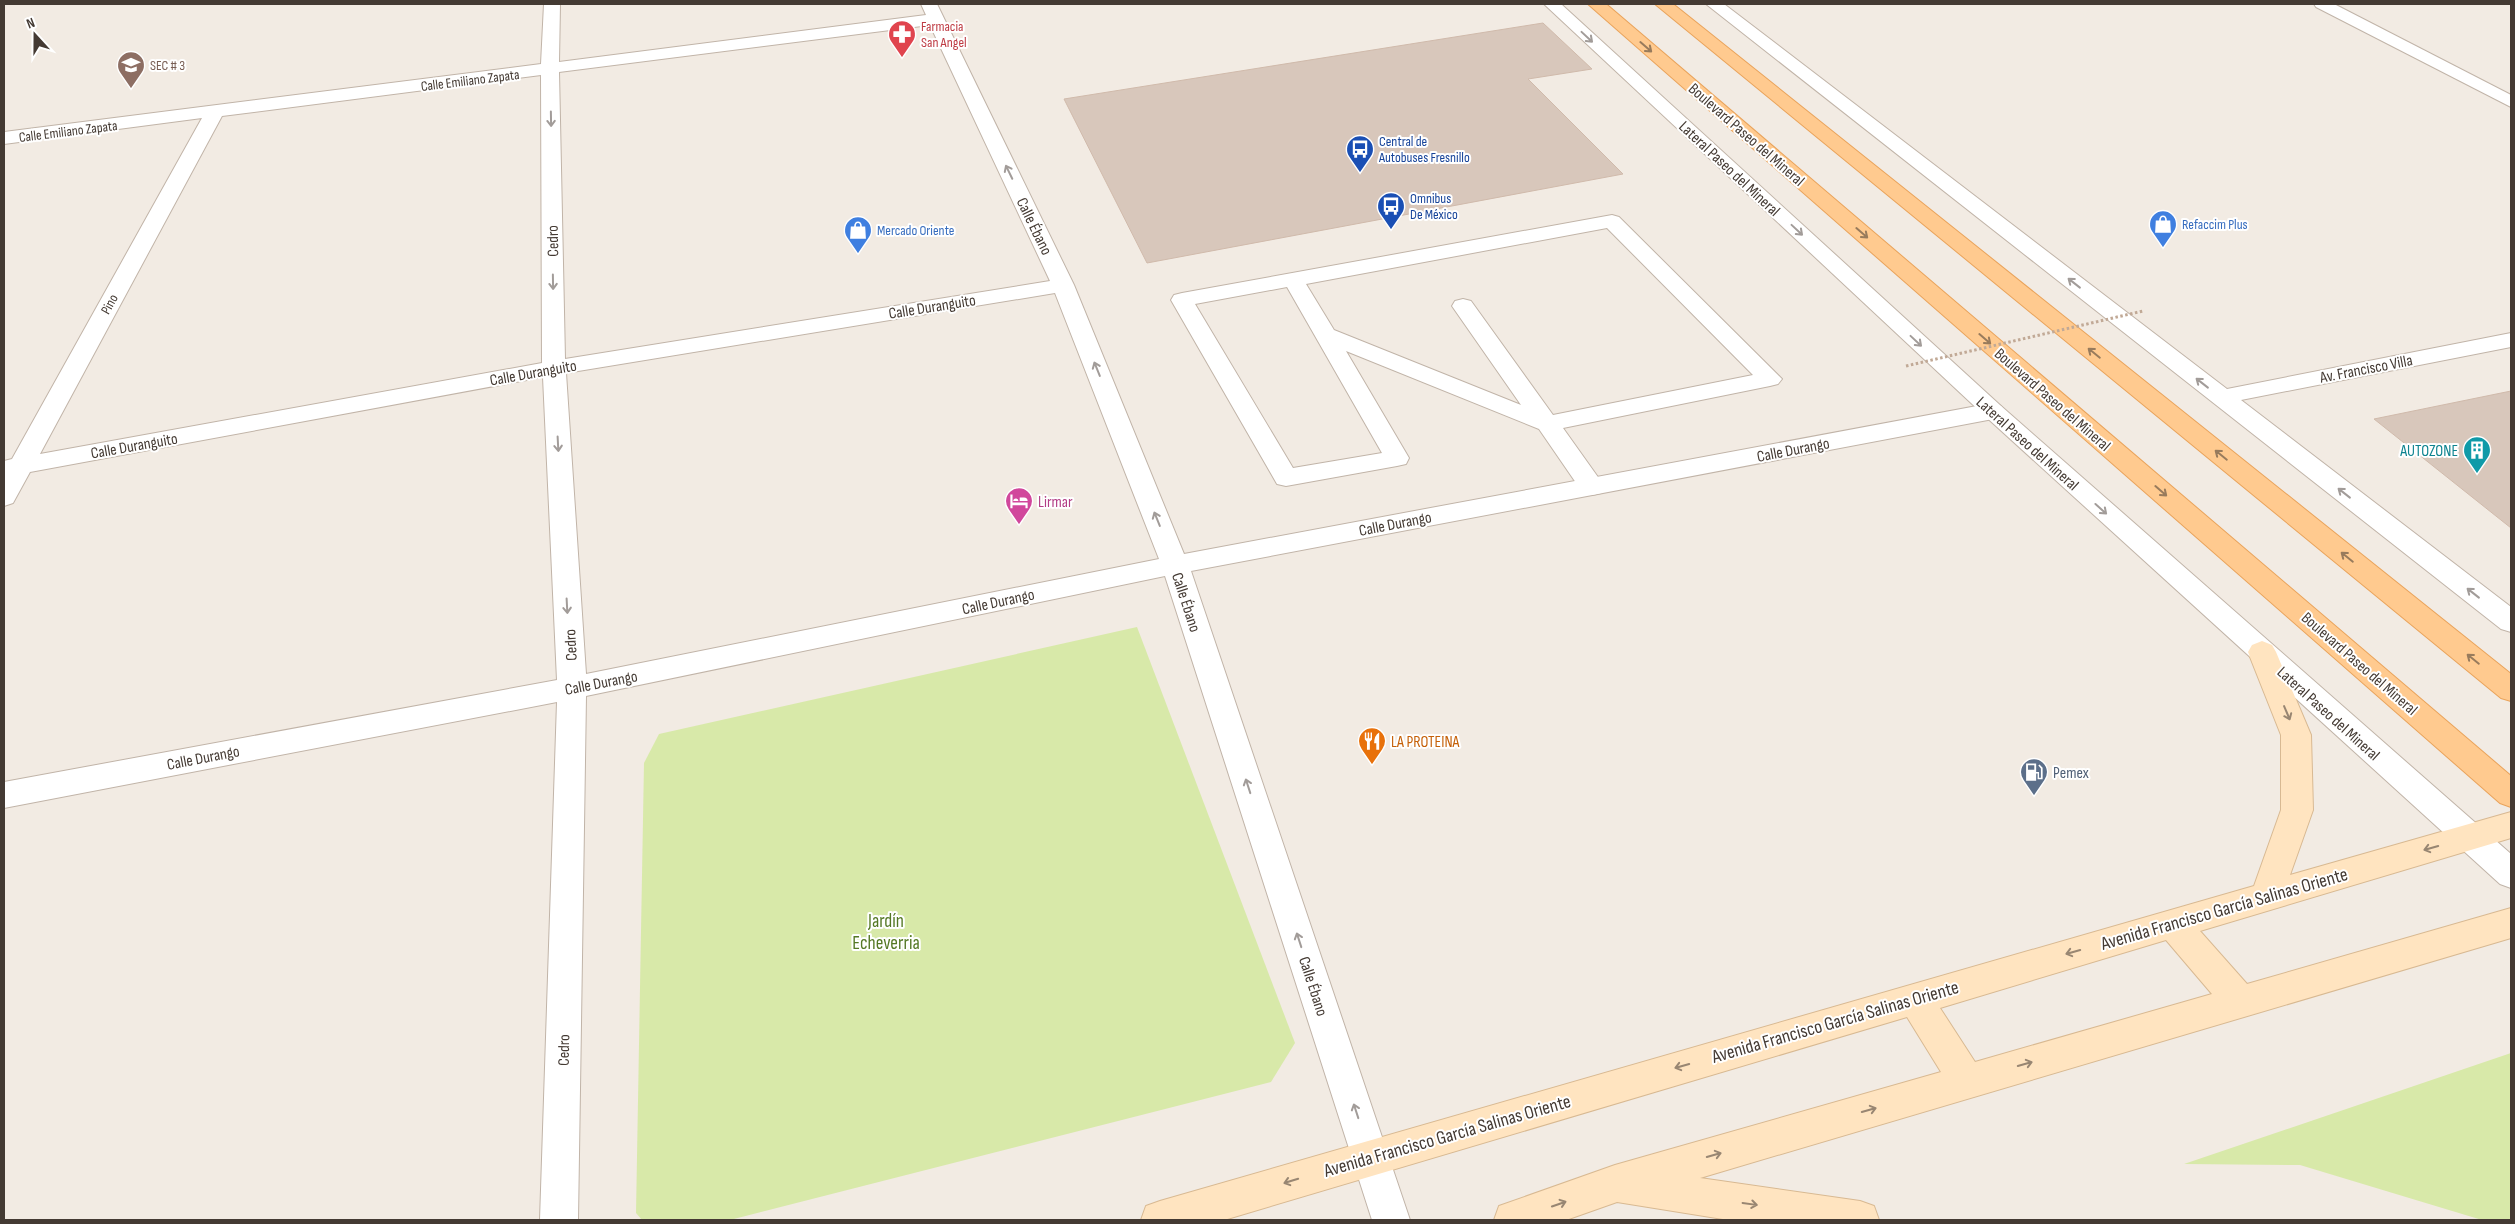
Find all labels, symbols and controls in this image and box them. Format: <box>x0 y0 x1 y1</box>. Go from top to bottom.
north arrow <box>10 10 60 60</box>
text: N <box>24 14 37 33</box>
place label: Farmacia San Angel <box>921 18 967 51</box>
pharmacy icon: Farmacia San Angel <box>887 19 917 58</box>
one-way arrow <box>1581 31 1594 43</box>
one-way arrow <box>1639 41 1652 53</box>
school or university icon: SEC # 3 <box>116 50 146 89</box>
place label: SEC # 3 <box>150 57 185 74</box>
street label: Calle Emiliano Zapata <box>420 66 520 95</box>
street label: Boulevard Paseo del Mineral <box>1684 80 1808 191</box>
one-way arrow <box>546 110 556 127</box>
street label: Calle Emiliano Zapata <box>18 117 118 146</box>
street label: Lateral Paseo del Mineral <box>1675 117 1783 221</box>
place label: Central de Autobuses Fresnillo <box>1378 133 1470 166</box>
bus stop icon: Central de Autobuses Fresnillo <box>1345 134 1375 173</box>
one-way arrow <box>1004 165 1013 180</box>
place label: Omnibus De México <box>1410 190 1458 223</box>
bus stop icon: Omnibus De México <box>1376 191 1406 230</box>
street label: Calle Ébano <box>1012 195 1056 258</box>
shop icon: Refaccim Plus <box>2148 209 2178 248</box>
shop icon: Mercado Oriente <box>843 215 873 254</box>
place label: Refaccim Plus <box>2182 216 2248 233</box>
place label: Mercado Oriente <box>877 222 954 239</box>
one-way arrow <box>1790 224 1803 236</box>
street label: Cedro <box>544 225 563 257</box>
one-way arrow <box>1855 227 1868 239</box>
one-way arrow <box>548 273 558 289</box>
one-way arrow <box>2067 278 2080 289</box>
street label: Pino <box>97 291 122 317</box>
street label: Calle Duranguito <box>887 291 977 324</box>
one-way arrow <box>1978 334 1991 345</box>
one-way arrow <box>1910 335 1923 346</box>
street label: Boulevard Paseo del Mineral <box>1990 345 2114 456</box>
one-way arrow <box>2088 347 2101 358</box>
street label: Av. Francisco Villa <box>2317 351 2414 388</box>
street label: Calle Duranguito <box>488 356 578 390</box>
one-way arrow <box>1091 361 1100 376</box>
one-way arrow <box>2195 378 2209 388</box>
street label: Lateral Paseo del Mineral <box>1972 393 2082 495</box>
street label: Calle Duranguito <box>89 429 179 463</box>
street label: Calle Durango <box>1755 434 1831 467</box>
building icon: AUTOZONE <box>2462 435 2492 474</box>
one-way arrow <box>554 436 563 452</box>
place label: AUTOZONE <box>2399 442 2458 461</box>
one-way arrow <box>2215 449 2228 460</box>
one-way arrow <box>2154 485 2167 497</box>
hotel icon: Lirmar <box>1004 486 1034 525</box>
one-way arrow <box>2337 488 2351 498</box>
place label: Lirmar <box>1038 493 1073 512</box>
one-way arrow <box>2095 503 2108 514</box>
street label: Calle Durango <box>1357 508 1433 541</box>
one-way arrow <box>1152 512 1161 528</box>
one-way arrow <box>2341 552 2354 563</box>
street label: Calle Ébano <box>1167 570 1204 635</box>
street label: Calle Durango <box>960 586 1036 619</box>
one-way arrow <box>2467 587 2480 598</box>
one-way arrow <box>563 598 572 614</box>
street label: Boulevard Paseo del Mineral <box>2297 609 2421 720</box>
street label: Cedro <box>561 629 582 661</box>
one-way arrow <box>2467 654 2480 665</box>
street label: Lateral Paseo del Mineral <box>2273 663 2383 765</box>
street label: Calle Durango <box>563 667 639 700</box>
one-way arrow <box>2283 705 2293 720</box>
restaurant icon: LA PROTEINA <box>1357 726 1387 765</box>
place label: LA PROTEINA <box>1391 733 1460 752</box>
street label: Calle Durango <box>165 742 241 775</box>
fuel station icon: Pemex <box>2019 757 2049 796</box>
place label: Pemex <box>2053 764 2089 783</box>
one-way arrow <box>1243 779 1252 794</box>
one-way arrow <box>2423 844 2439 853</box>
street label: Avenida Francisco García Salinas Oriente <box>2097 863 2351 956</box>
park label: Jardín Echeverria <box>852 910 920 955</box>
one-way arrow <box>1294 933 1303 949</box>
one-way arrow <box>2065 947 2081 957</box>
street label: Calle Ébano <box>1294 954 1331 1019</box>
street label: Avenida Francisco García Salinas Oriente <box>1708 976 1962 1069</box>
street label: Cedro <box>555 1034 574 1066</box>
one-way arrow <box>2017 1059 2033 1069</box>
one-way arrow <box>1674 1062 1690 1072</box>
street label: Avenida Francisco García Salinas Oriente <box>1320 1090 1574 1183</box>
one-way arrow <box>1350 1104 1360 1120</box>
one-way arrow <box>1861 1104 1877 1114</box>
one-way arrow <box>1705 1150 1721 1160</box>
one-way arrow <box>1283 1177 1299 1187</box>
one-way arrow <box>1550 1199 1566 1208</box>
one-way arrow <box>1741 1199 1757 1209</box>

